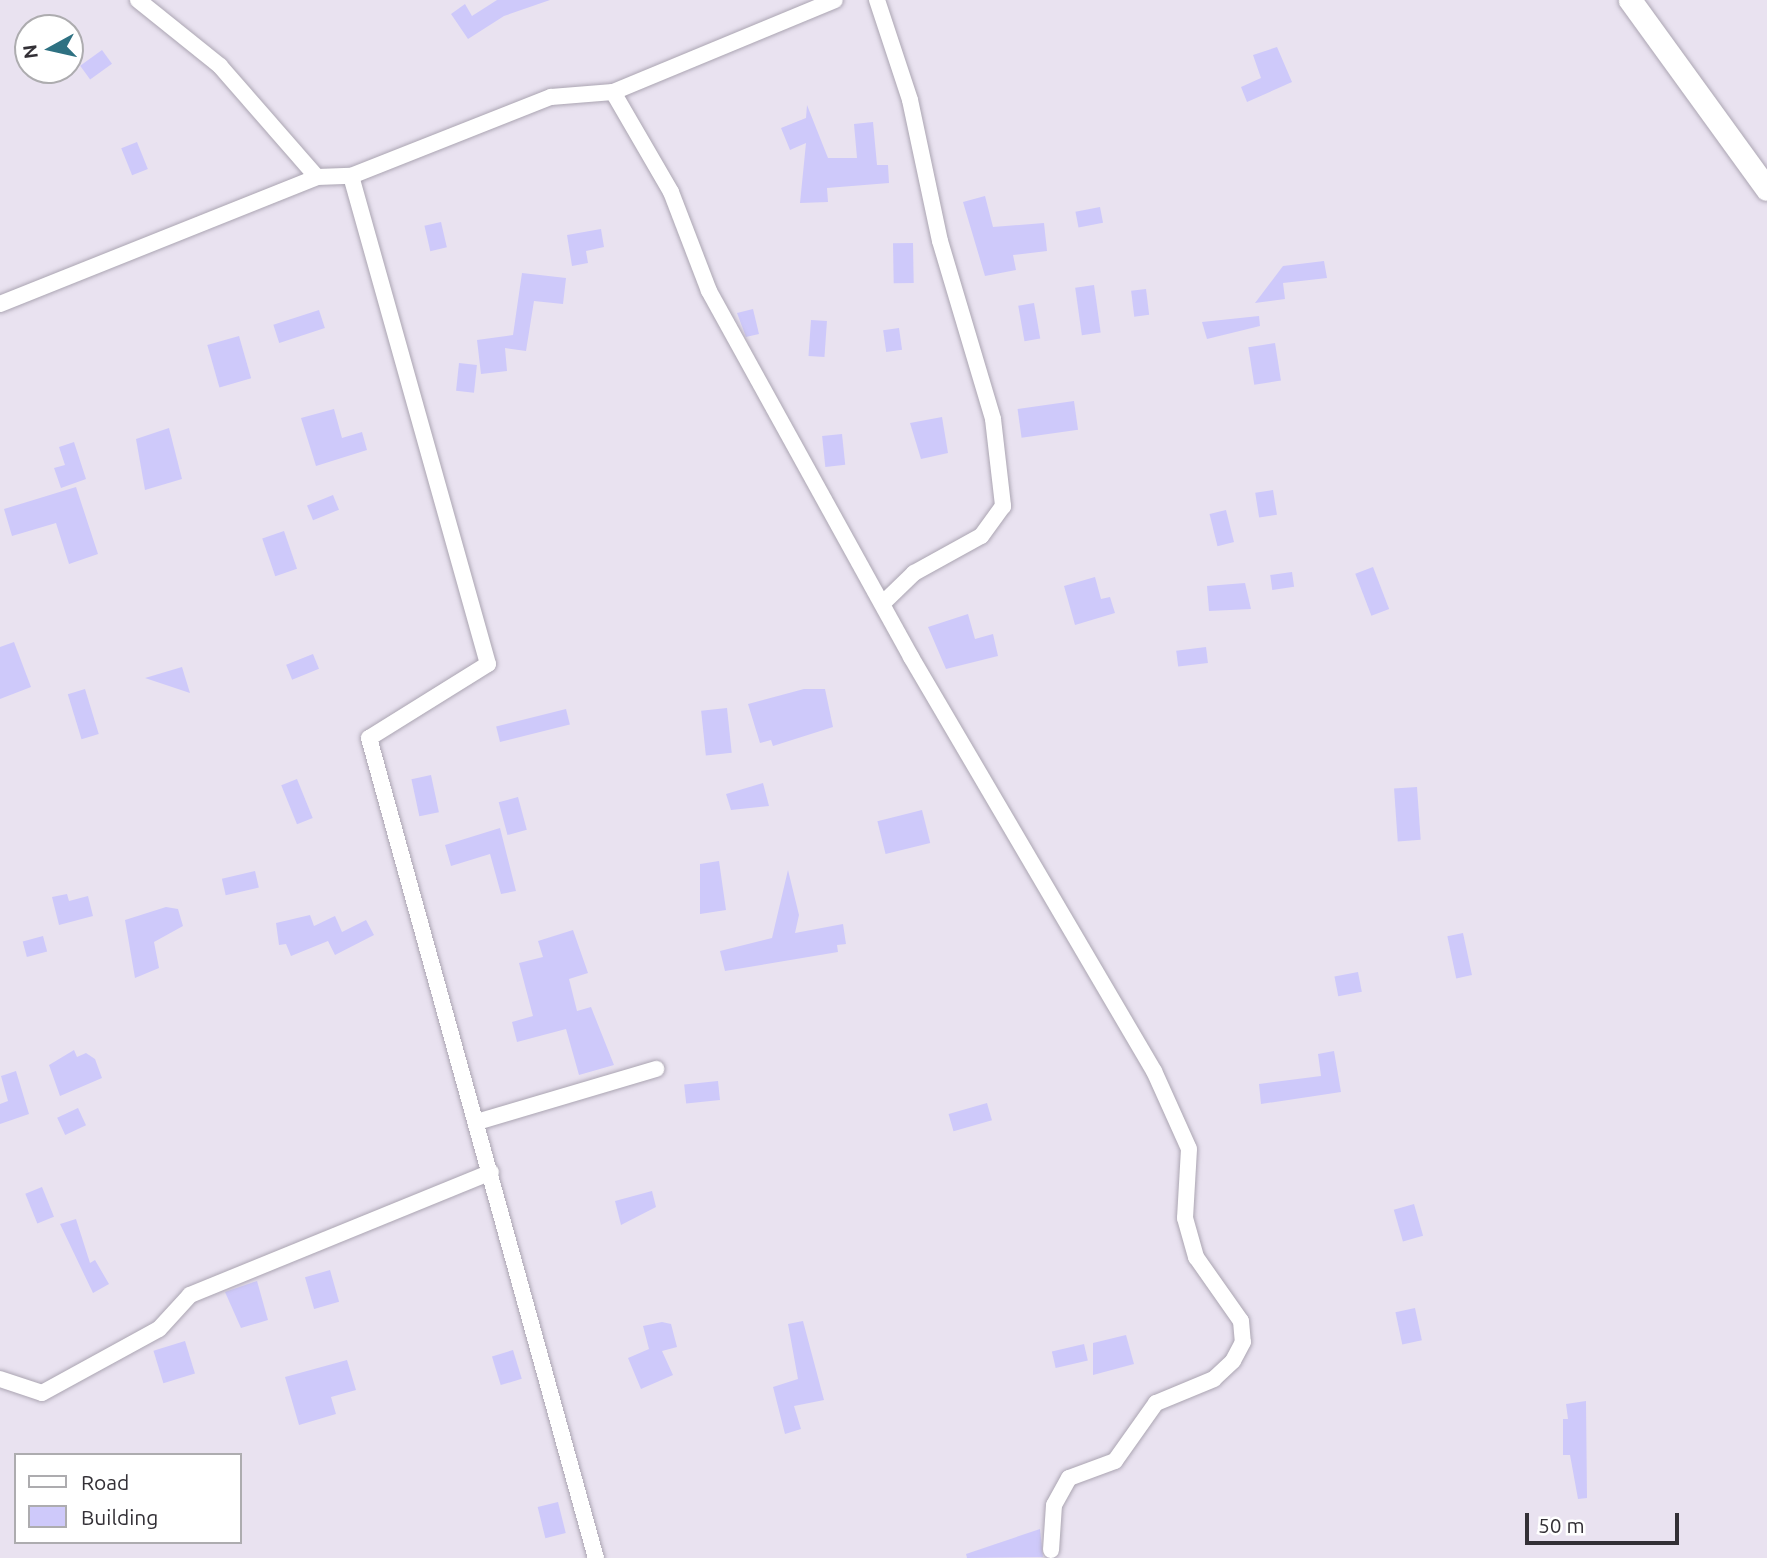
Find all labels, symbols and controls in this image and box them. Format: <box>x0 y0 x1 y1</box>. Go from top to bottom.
north arrow <box>14 14 84 84</box>
text: N <box>18 43 42 60</box>
legend <box>14 1453 242 1544</box>
text: Road <box>81 1470 129 1494</box>
scale bar <box>1529 1498 1683 1542</box>
text: Building <box>81 1505 158 1529</box>
text: 50 m <box>1538 1513 1585 1537</box>

